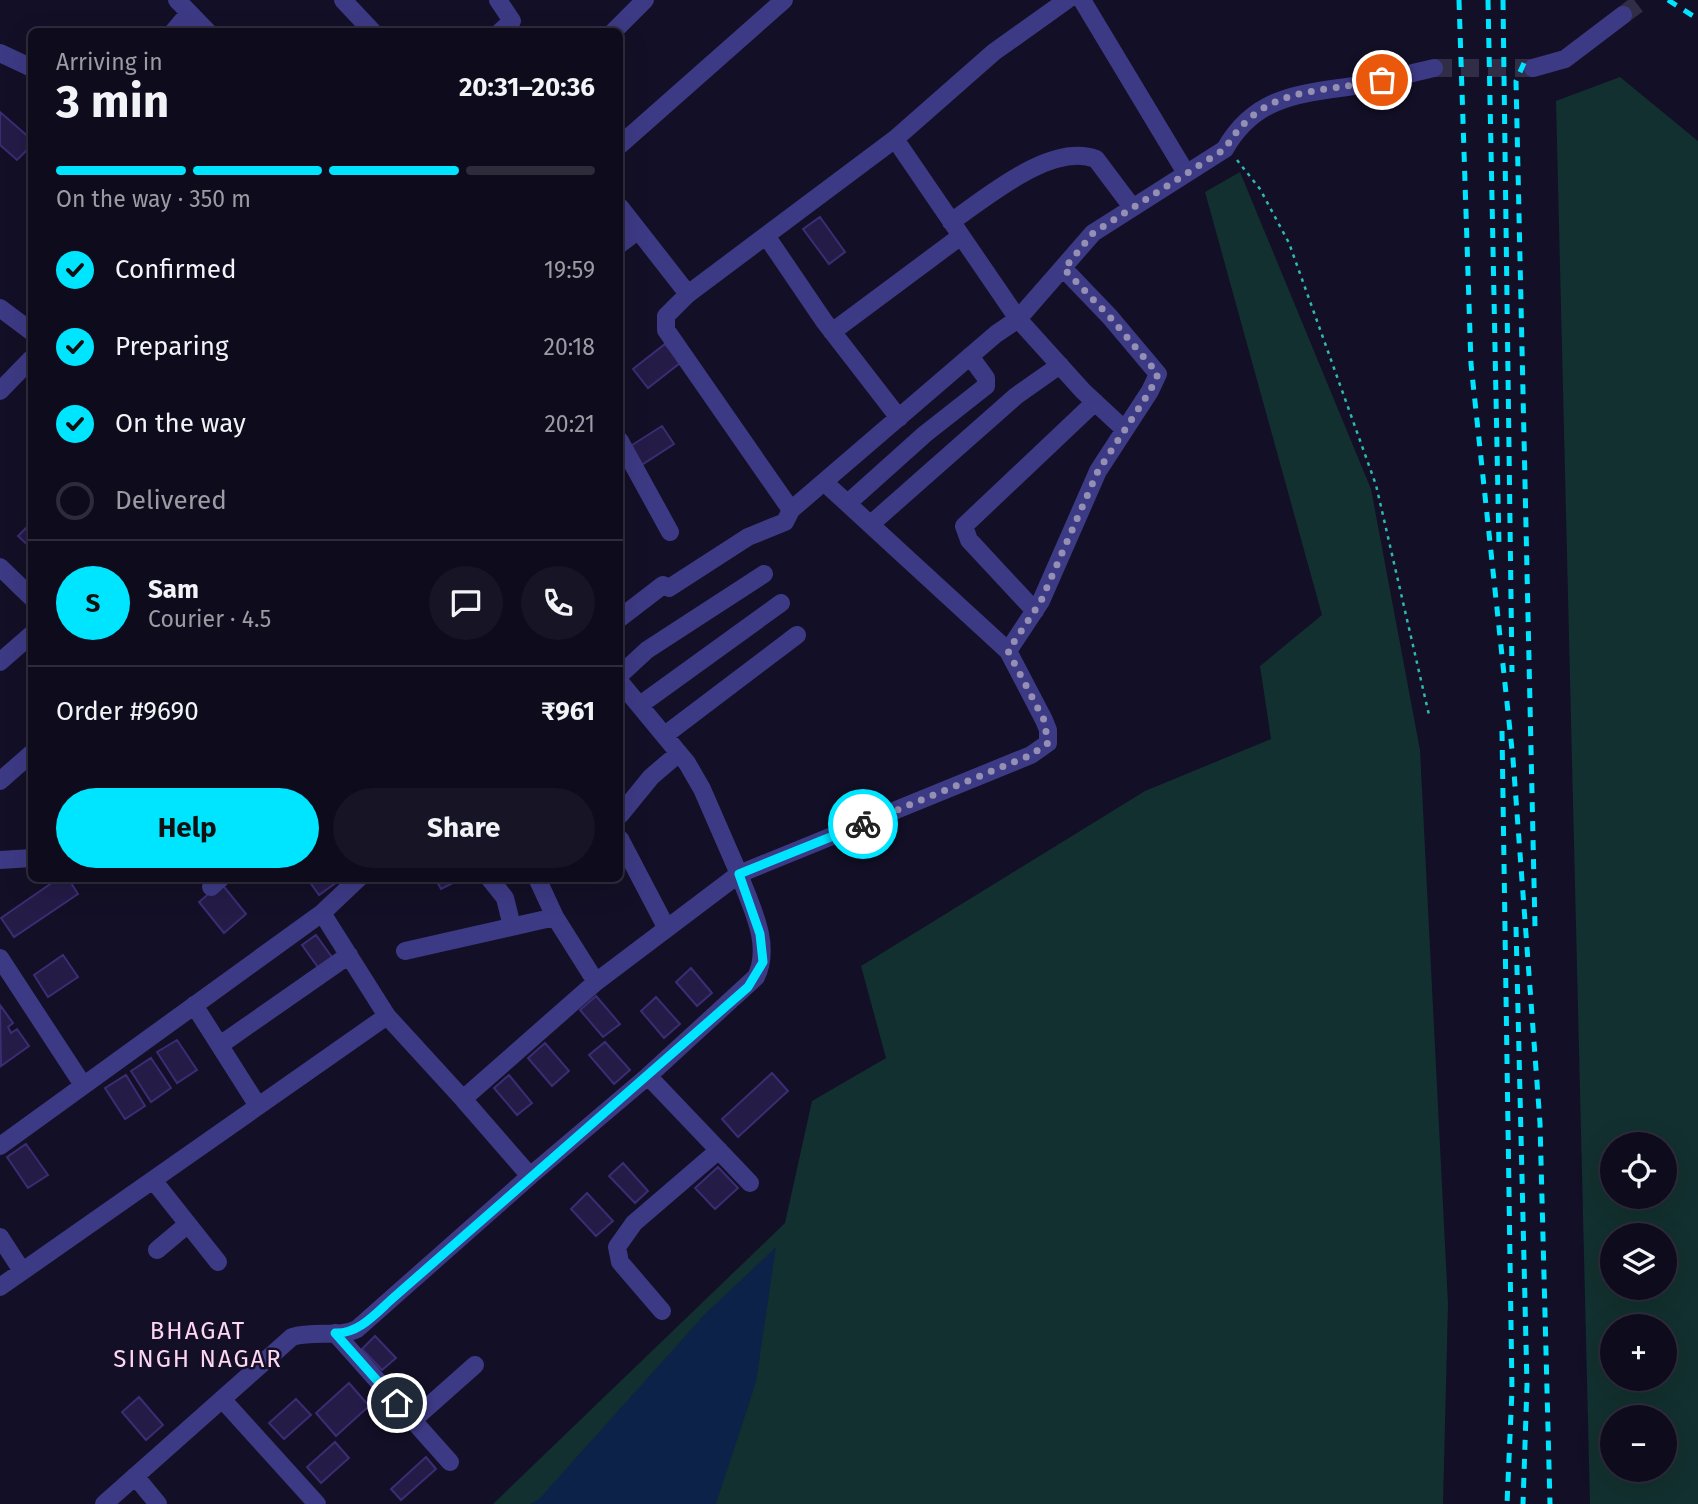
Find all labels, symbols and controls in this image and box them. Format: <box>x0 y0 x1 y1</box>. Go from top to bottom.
text: Arriving in <box>56 48 163 76</box>
pin <box>1352 50 1412 110</box>
icon: bag <box>1363 61 1401 99</box>
text: 20:31–20:36 <box>459 72 595 103</box>
text: 3 min <box>56 74 169 129</box>
text: On the way · 350 m <box>56 185 251 213</box>
icon: check <box>56 251 94 289</box>
text: Confirmed <box>115 254 236 285</box>
text: 19:59 <box>544 256 595 284</box>
icon: check <box>56 328 94 366</box>
text: Preparing <box>115 331 228 362</box>
text: 20:18 <box>544 333 595 361</box>
icon: check <box>56 405 94 443</box>
text: On the way <box>115 408 246 439</box>
text: 20:21 <box>544 410 595 438</box>
text: Delivered <box>115 485 227 516</box>
button: chat <box>429 566 503 640</box>
button: phone <box>521 566 595 640</box>
text: Sam <box>148 574 199 605</box>
text: S <box>86 588 100 619</box>
text: Courier · 4.5 <box>148 605 271 633</box>
text: Order #9690 <box>56 696 199 727</box>
text: ₹961 <box>541 696 595 727</box>
button: Help <box>56 788 319 868</box>
button: Share <box>333 788 595 868</box>
courier <box>828 789 898 859</box>
icon: bike <box>844 805 882 843</box>
map controls <box>1600 1132 1677 1482</box>
button: locate <box>1600 1132 1677 1209</box>
button: layers <box>1600 1223 1677 1300</box>
button: + <box>1600 1314 1677 1391</box>
district label: BHAGAT SINGH NAGAR <box>113 1317 283 1373</box>
pin <box>367 1373 427 1433</box>
icon: home <box>378 1384 416 1422</box>
button: − <box>1600 1405 1677 1482</box>

